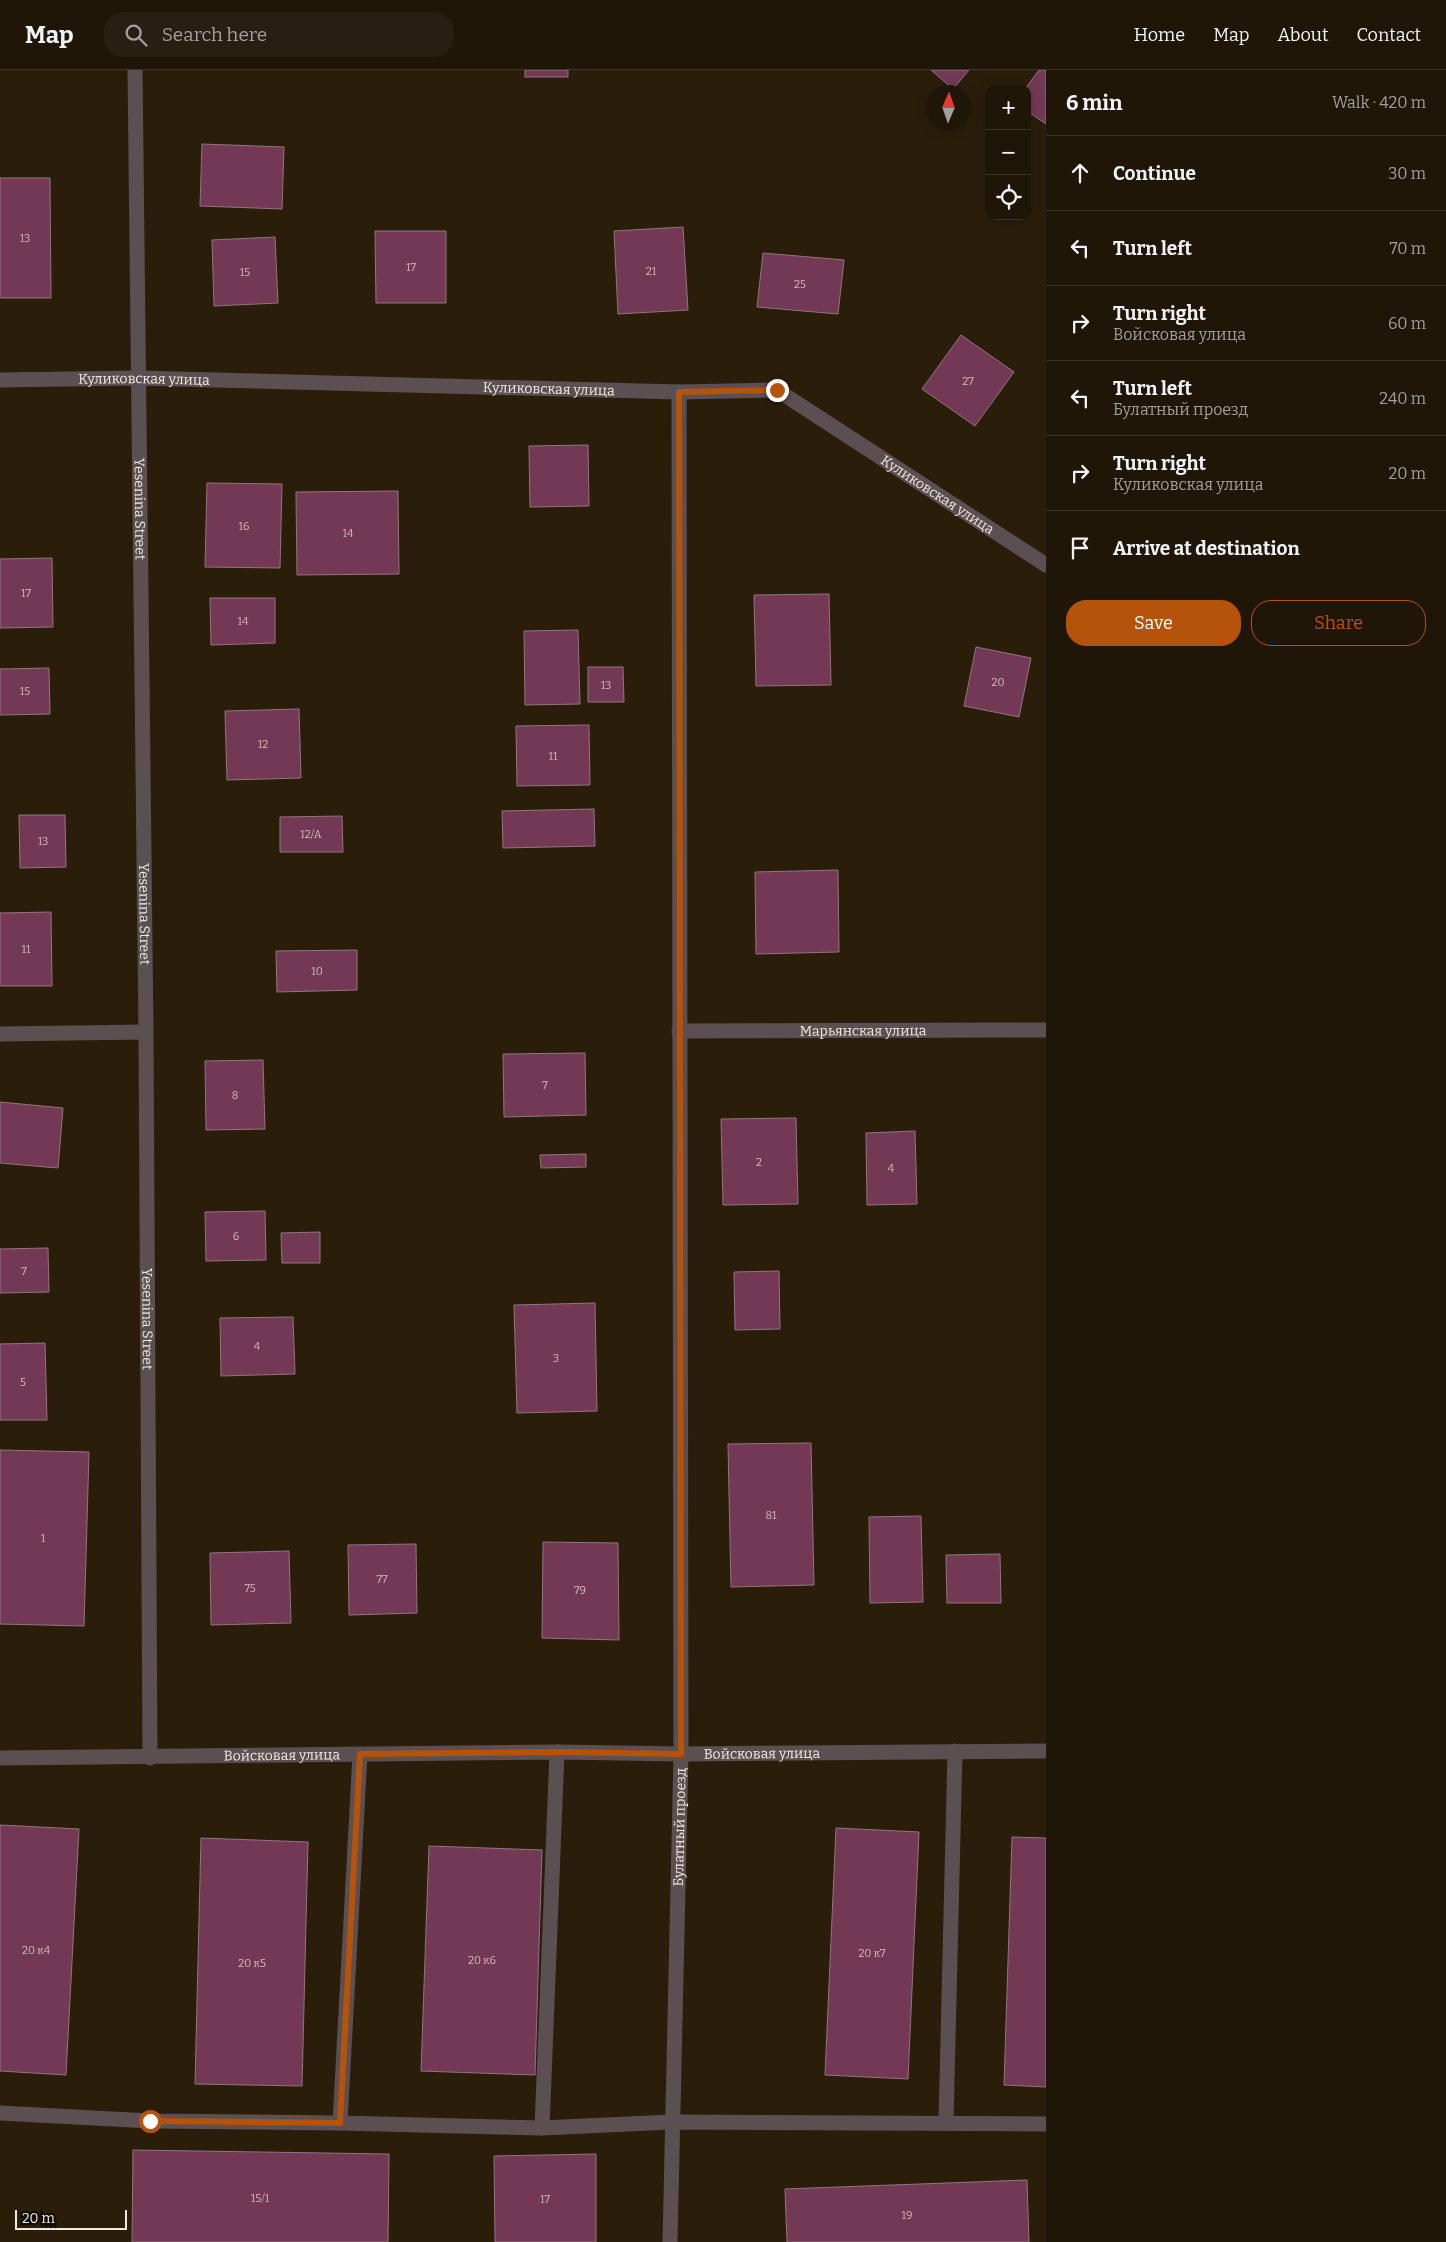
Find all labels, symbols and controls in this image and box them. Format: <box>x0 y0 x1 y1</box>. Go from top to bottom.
search box <box>104 12 454 57</box>
text: Map <box>25 21 74 49</box>
icon: search <box>122 21 150 49</box>
text: Search here <box>162 23 267 46</box>
text: Home <box>1134 24 1185 46</box>
text: Map <box>1213 24 1249 46</box>
text: About <box>1277 24 1328 46</box>
text: Contact <box>1356 24 1421 46</box>
north arrow <box>926 85 971 130</box>
map controls <box>986 85 1031 220</box>
button: + <box>986 85 1031 130</box>
text: 6 min <box>1066 90 1122 116</box>
text: Walk · 420 m <box>1332 93 1426 112</box>
button: − <box>986 130 1031 175</box>
icon: ahead <box>1066 159 1094 187</box>
text: Continue <box>1113 162 1196 185</box>
text: 30 m <box>1388 164 1426 183</box>
button: locate <box>986 175 1031 220</box>
house number: 13 <box>20 232 30 245</box>
icon: left <box>1066 234 1094 262</box>
text: Turn left <box>1113 237 1192 260</box>
text: 70 m <box>1390 239 1426 258</box>
house number: 17 <box>406 261 416 274</box>
house number: 21 <box>646 265 657 278</box>
house number: 15 <box>240 266 250 279</box>
house number: 25 <box>794 278 806 291</box>
text: Turn right <box>1113 302 1206 325</box>
icon: right <box>1066 309 1094 337</box>
text: 60 m <box>1388 314 1426 333</box>
text: Войсковая улица <box>1113 325 1246 344</box>
street label: Куликовская улица <box>78 370 210 389</box>
house number: 27 <box>962 375 974 388</box>
text: Turn left <box>1113 377 1192 400</box>
street label: Куликовская улица <box>483 379 615 399</box>
route end <box>766 379 789 402</box>
icon: left <box>1066 384 1094 412</box>
text: 240 m <box>1379 389 1426 408</box>
text: Булатный проезд <box>1113 400 1248 419</box>
street label: Куликовская улица <box>878 452 998 538</box>
text: Turn right <box>1113 452 1206 475</box>
street label: Yesenina Street <box>130 458 149 560</box>
icon: right <box>1066 459 1094 487</box>
text: 20 m <box>1389 464 1426 483</box>
text: Куликовская улица <box>1113 475 1263 494</box>
house number: 16 <box>239 520 249 533</box>
house number: 14 <box>343 527 354 540</box>
icon: arrive <box>1066 534 1094 562</box>
text: Arrive at destination <box>1113 537 1300 560</box>
house number: 17 <box>21 587 31 600</box>
button: Save <box>1066 600 1241 646</box>
button: Share <box>1251 600 1426 646</box>
house number: 14 <box>238 615 249 628</box>
house number: 20 <box>991 676 1005 689</box>
house number: 13 <box>601 679 611 692</box>
house number: 15 <box>20 685 30 698</box>
house number: 12 <box>258 738 268 751</box>
house number: 11 <box>549 750 558 763</box>
house number: 12/А <box>300 828 322 841</box>
house number: 13 <box>38 835 48 848</box>
street label: Yesenina Street <box>135 863 153 965</box>
house number: 11 <box>22 943 31 956</box>
house number: 10 <box>311 965 323 978</box>
street label: Марьянская улица <box>800 1022 927 1040</box>
house number: 7 <box>542 1079 548 1092</box>
house number: 8 <box>232 1089 238 1102</box>
house number: 2 <box>756 1156 762 1169</box>
house number: 4 <box>888 1162 895 1175</box>
house number: 6 <box>233 1230 239 1243</box>
house number: 7 <box>21 1265 27 1278</box>
street label: Yesenina Street <box>138 1268 156 1370</box>
house number: 4 <box>254 1340 261 1353</box>
house number: 3 <box>553 1352 559 1365</box>
house number: 5 <box>20 1376 26 1389</box>
house number: 81 <box>765 1509 777 1522</box>
house number: 1 <box>41 1532 46 1545</box>
house number: 77 <box>376 1573 388 1586</box>
house number: 75 <box>244 1582 256 1595</box>
house number: 79 <box>574 1584 586 1597</box>
street label: Войсковая улица <box>704 1745 821 1763</box>
street label: Войсковая улица <box>224 1746 341 1765</box>
street label: Булатный проезд <box>670 1767 690 1886</box>
house number: 20 к4 <box>22 1944 51 1957</box>
house number: 20 к7 <box>858 1947 886 1960</box>
house number: 20 к6 <box>468 1954 496 1967</box>
house number: 20 к5 <box>238 1957 266 1970</box>
route start <box>139 2110 162 2133</box>
house number: 15/1 <box>251 2192 270 2205</box>
house number: 17 <box>540 2193 550 2206</box>
scale bar <box>15 2207 128 2230</box>
house number: 19 <box>902 2209 912 2222</box>
text: 20 m <box>22 2210 55 2227</box>

